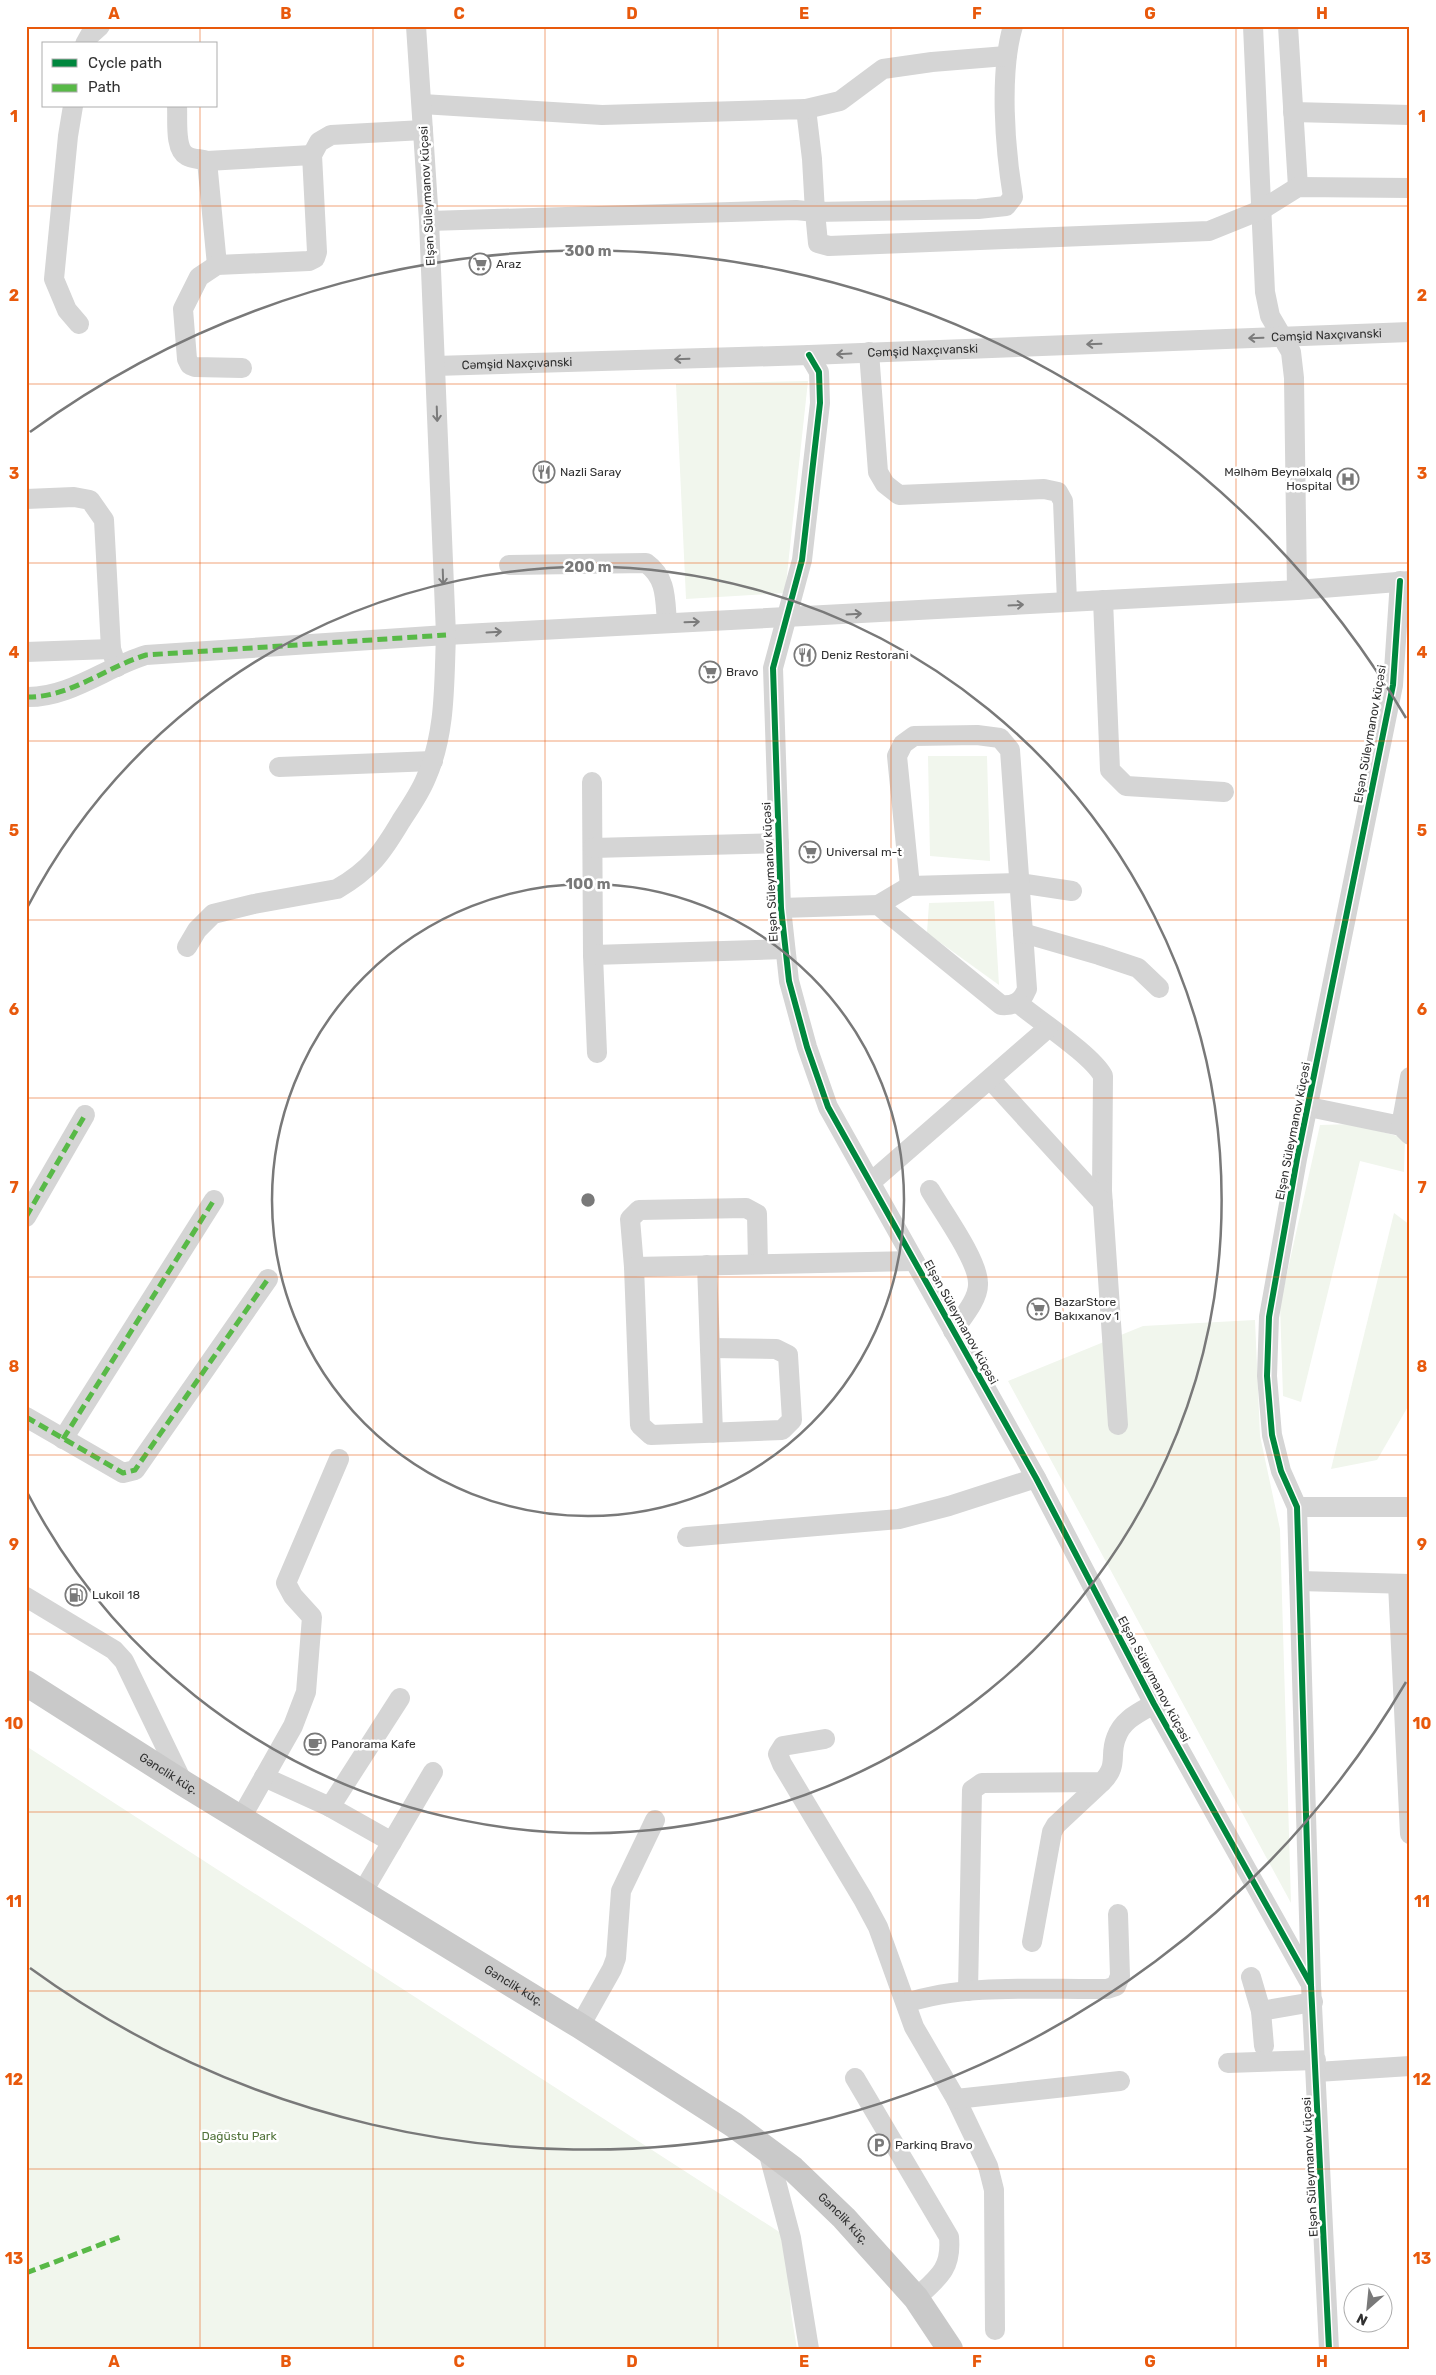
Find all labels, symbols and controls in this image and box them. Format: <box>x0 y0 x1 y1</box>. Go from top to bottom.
text: A <box>108 4 120 23</box>
text: B <box>280 4 292 23</box>
text: C <box>453 4 465 23</box>
text: D <box>626 4 638 23</box>
text: E <box>799 4 809 23</box>
text: F <box>972 4 982 23</box>
text: G <box>1144 4 1156 23</box>
text: H <box>1316 4 1328 23</box>
legend <box>42 42 218 108</box>
text: Cycle path <box>88 54 162 72</box>
text: Path <box>88 78 121 96</box>
text: 1 <box>10 107 18 126</box>
text: 1 <box>1418 107 1426 126</box>
street label: Elşən Süleymanov küçəsi <box>416 126 438 266</box>
text: 300 m <box>564 242 612 260</box>
supermarket icon: Araz <box>468 252 492 276</box>
place label: Araz <box>496 257 521 271</box>
text: 2 <box>9 286 19 305</box>
text: 2 <box>1417 286 1427 305</box>
street label: Cəmşid Naxçıvanski <box>1271 326 1382 344</box>
one-way arrow <box>1248 333 1264 343</box>
one-way arrow <box>1086 339 1102 349</box>
street label: Cəmşid Naxçıvanski <box>867 342 978 360</box>
one-way arrow <box>836 349 852 358</box>
one-way arrow <box>674 354 690 364</box>
street label: Cəmşid Naxçıvanski <box>461 355 573 372</box>
one-way arrow <box>432 406 441 422</box>
restaurant icon: Nazli Saray <box>532 460 556 484</box>
text: 3 <box>9 464 19 483</box>
text: 3 <box>1417 464 1427 483</box>
place label: Nazli Saray <box>560 465 622 479</box>
place label: Məlhəm Beynəlxalq Hospital <box>1224 465 1332 493</box>
hospital icon: Məlhəm Beynəlxalq Hospital <box>1336 467 1360 491</box>
text: 200 m <box>564 558 612 576</box>
one-way arrow <box>439 569 448 585</box>
one-way arrow <box>1008 600 1024 609</box>
one-way arrow <box>846 610 862 619</box>
one-way arrow <box>683 617 699 627</box>
one-way arrow <box>486 628 502 637</box>
text: 4 <box>9 643 20 662</box>
restaurant icon: Deniz Restorani <box>793 643 817 667</box>
text: 4 <box>1417 643 1428 662</box>
place label: Deniz Restorani <box>821 648 909 662</box>
supermarket icon: Bravo <box>698 660 722 684</box>
street label: Elşən Süleymanov küçəsi <box>1351 664 1389 804</box>
place label: Bravo <box>726 665 758 679</box>
street label: Elşən Süleymanov küçəsi <box>759 802 781 942</box>
text: 5 <box>9 821 19 840</box>
text: 5 <box>1417 821 1427 840</box>
supermarket icon: Universal m-t <box>798 840 822 864</box>
place label: Universal m-t <box>826 845 902 859</box>
text: 100 m <box>566 875 610 893</box>
text: 6 <box>9 1000 19 1019</box>
text: 6 <box>1417 1000 1427 1019</box>
street label: Elşən Süleymanov küçəsi <box>1273 1061 1313 1201</box>
text: 7 <box>9 1178 19 1197</box>
text: 7 <box>1417 1178 1427 1197</box>
centre of rings <box>579 1191 597 1209</box>
street label: Elşən Süleymanov küçəsi <box>921 1257 1001 1387</box>
place label: BazarStore Bakıxanov 1 <box>1054 1295 1119 1323</box>
supermarket icon: BazarStore Bakıxanov 1 <box>1026 1297 1050 1321</box>
text: 8 <box>9 1357 20 1376</box>
text: 8 <box>1417 1357 1428 1376</box>
text: 9 <box>9 1535 19 1554</box>
text: 9 <box>1417 1535 1427 1554</box>
fuel station icon: Lukoil 18 <box>64 1583 88 1607</box>
place label: Lukoil 18 <box>92 1588 140 1602</box>
street label: Elşən Süleymanov küçəsi <box>1115 1614 1193 1744</box>
text: 10 <box>5 1714 24 1733</box>
text: 10 <box>1413 1714 1432 1733</box>
cafe icon: Panorama Kafe <box>303 1732 327 1756</box>
place label: Panorama Kafe <box>331 1737 416 1751</box>
street label: Gənclik küç. <box>137 1750 200 1797</box>
text: 11 <box>6 1892 22 1911</box>
text: 11 <box>1414 1892 1430 1911</box>
street label: Gənclik küç. <box>482 1962 546 2009</box>
text: 12 <box>5 2070 23 2089</box>
text: 12 <box>1413 2070 1431 2089</box>
street label: Elşən Süleymanov küçəsi <box>1299 2097 1321 2237</box>
park label: Dağüstu Park <box>201 2129 277 2143</box>
parking icon: Parkinq Bravo <box>867 2133 891 2157</box>
place label: Parkinq Bravo <box>895 2138 973 2152</box>
street label: Gənclik küç. <box>815 2190 872 2247</box>
text: 13 <box>5 2249 23 2268</box>
text: 13 <box>1413 2249 1431 2268</box>
north arrow <box>1344 2282 1394 2332</box>
text: N <box>1354 2309 1371 2329</box>
text: A <box>108 2352 120 2371</box>
text: B <box>280 2352 292 2371</box>
text: C <box>453 2352 465 2371</box>
text: D <box>626 2352 638 2371</box>
text: E <box>799 2352 809 2371</box>
text: F <box>972 2352 982 2371</box>
text: G <box>1144 2352 1156 2371</box>
text: H <box>1316 2352 1328 2371</box>

